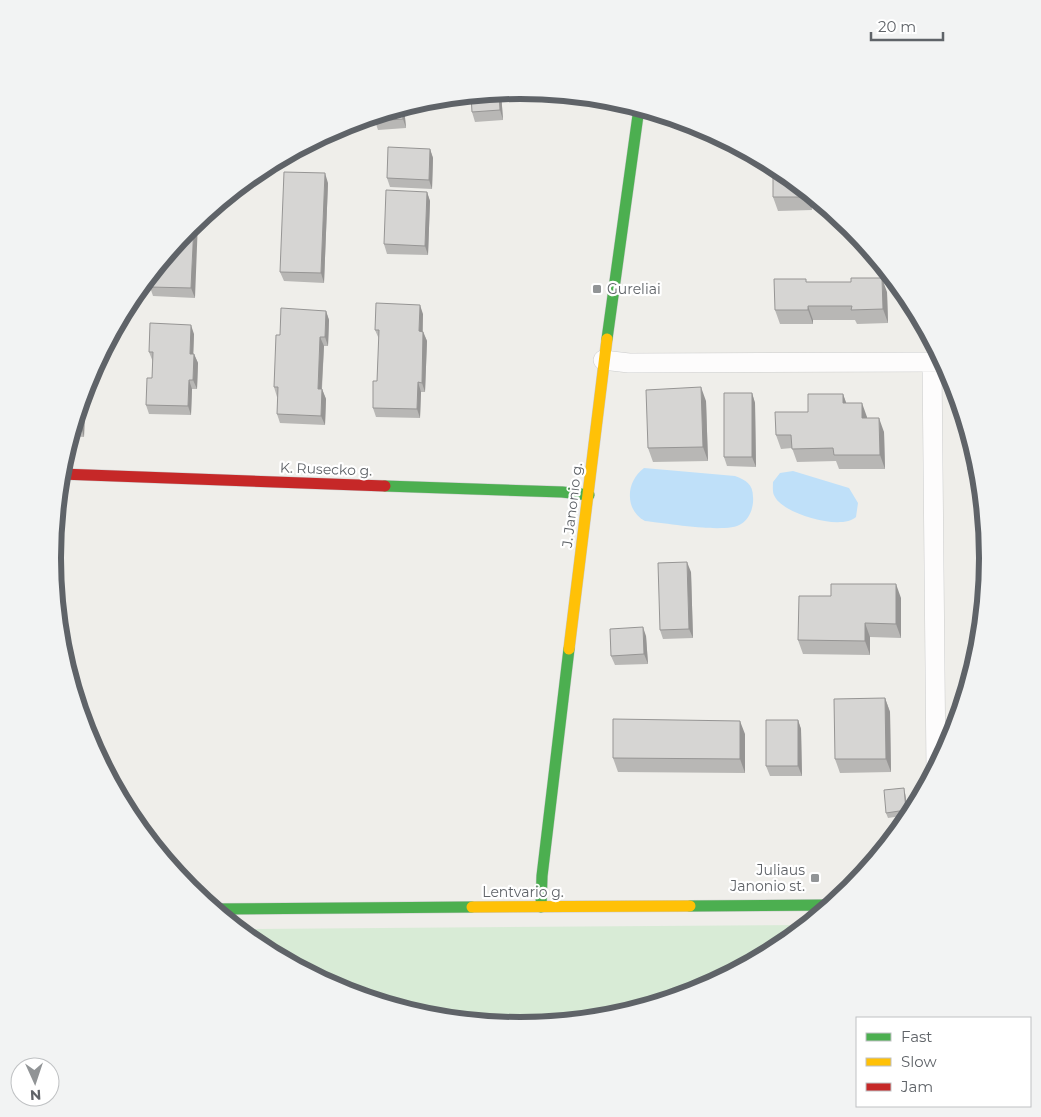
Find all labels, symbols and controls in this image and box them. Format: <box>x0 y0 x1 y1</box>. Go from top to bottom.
scale bar <box>871 10 944 42</box>
text: 20 m <box>878 17 916 36</box>
place label: Gureliai <box>607 280 661 298</box>
marker: Gureliai <box>591 283 603 295</box>
street label: K. Rusecko g. <box>280 458 372 480</box>
street label: J. Janonio g. <box>558 462 586 549</box>
place label: Juliaus Janonio st. <box>729 861 805 895</box>
marker: Juliaus Janonio st. <box>809 872 821 884</box>
street label: Lentvario g. <box>482 883 564 901</box>
legend <box>856 1017 1031 1107</box>
text: Fast <box>901 1027 932 1046</box>
text: Slow <box>901 1052 937 1071</box>
north arrow <box>10 1057 60 1107</box>
text: Jam <box>900 1077 933 1096</box>
text: N <box>30 1086 42 1104</box>

